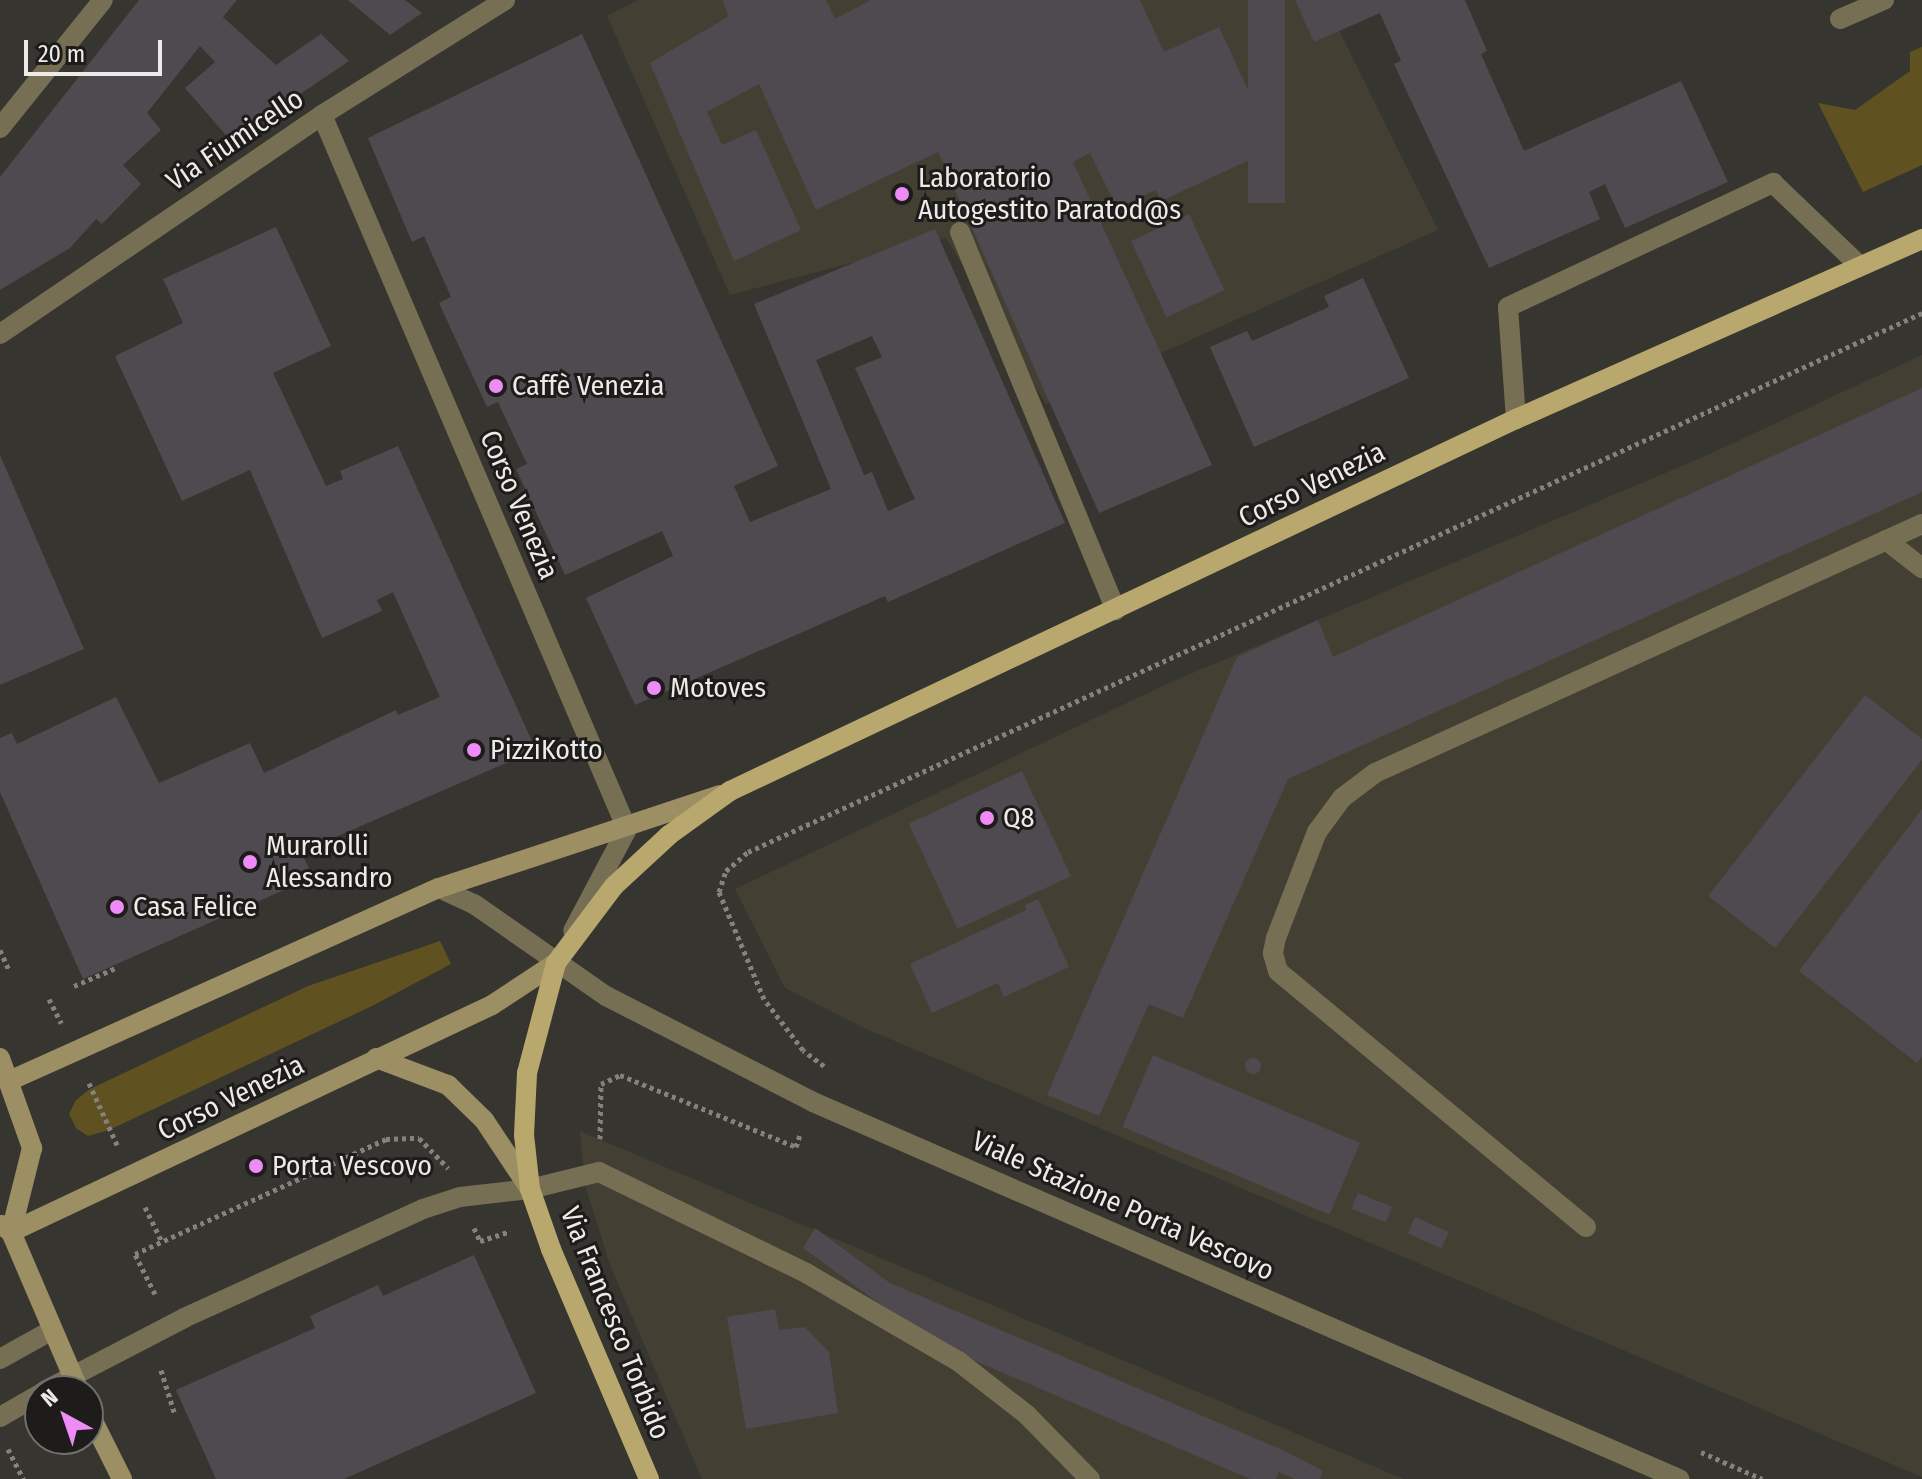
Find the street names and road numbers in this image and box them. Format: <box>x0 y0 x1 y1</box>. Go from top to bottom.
street label: Via Fiumicello <box>160 82 310 198</box>
street label: Corso Venezia <box>473 425 565 585</box>
street label: Corso Venezia <box>1233 435 1391 535</box>
street label: Corso Venezia <box>152 1048 310 1148</box>
street label: Viale Stazione Porta Vescovo <box>967 1124 1279 1288</box>
street label: Via Francesco Torbido <box>553 1202 677 1444</box>

